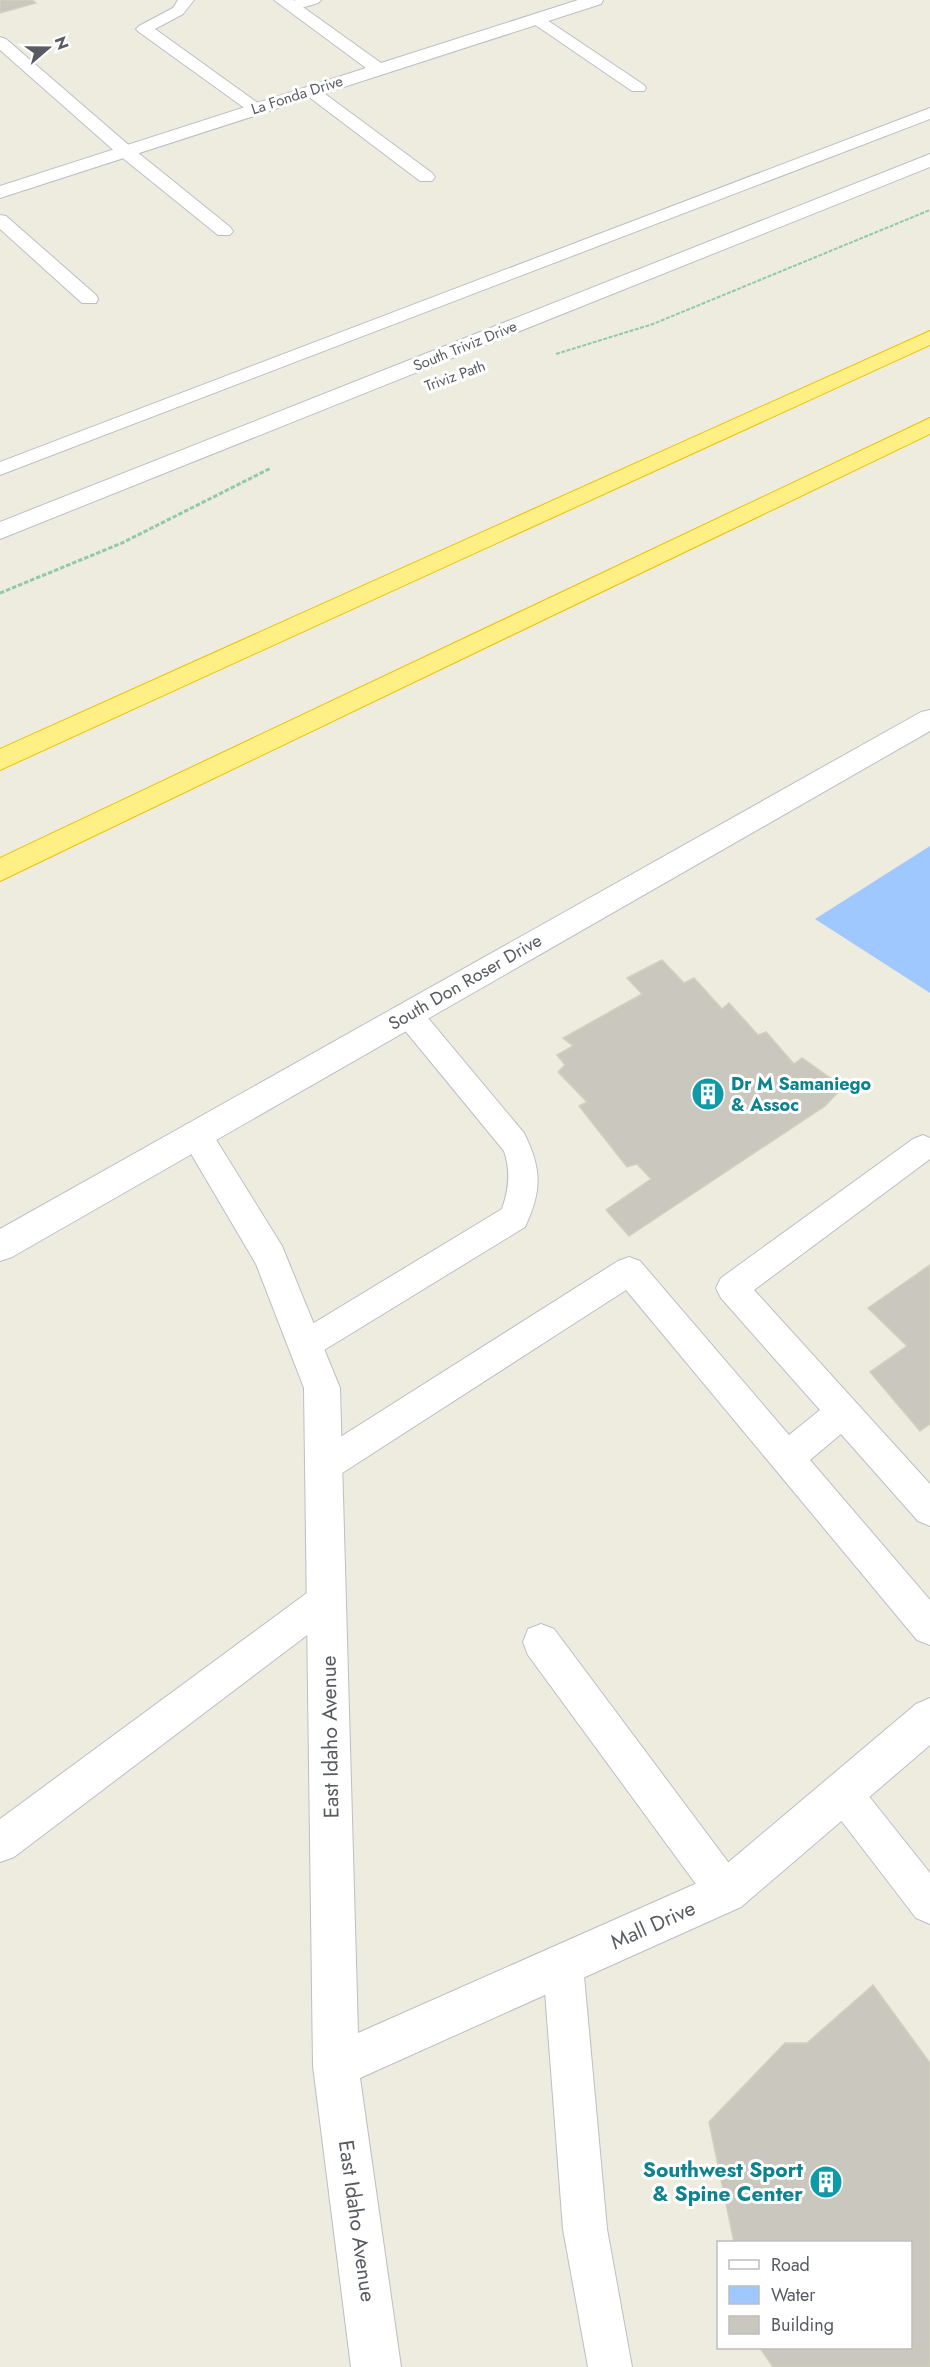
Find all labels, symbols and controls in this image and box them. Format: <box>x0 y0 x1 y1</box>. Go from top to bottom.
north arrow <box>18 18 78 78</box>
text: N <box>49 33 75 53</box>
street label: La Fonda Drive <box>248 70 346 120</box>
street label: South Triviz Drive <box>410 315 521 377</box>
street label: Triviz Path <box>422 355 488 397</box>
street label: South Don Roser Drive <box>383 927 547 1037</box>
place label: Dr M Samaniego & Assoc <box>731 1071 871 1118</box>
building icon: Dr M Samaniego & Assoc <box>690 1076 726 1112</box>
street label: East Idaho Avenue <box>314 1655 346 1819</box>
street label: Mall Drive <box>606 1893 700 1957</box>
street label: East Idaho Avenue <box>331 2138 383 2304</box>
place label: Southwest Sport & Spine Center <box>643 2155 803 2209</box>
building icon: Southwest Sport & Spine Center <box>808 2164 844 2200</box>
legend <box>717 2241 912 2349</box>
text: Road <box>771 2252 810 2278</box>
text: Water <box>771 2282 816 2308</box>
text: Building <box>771 2312 834 2338</box>

